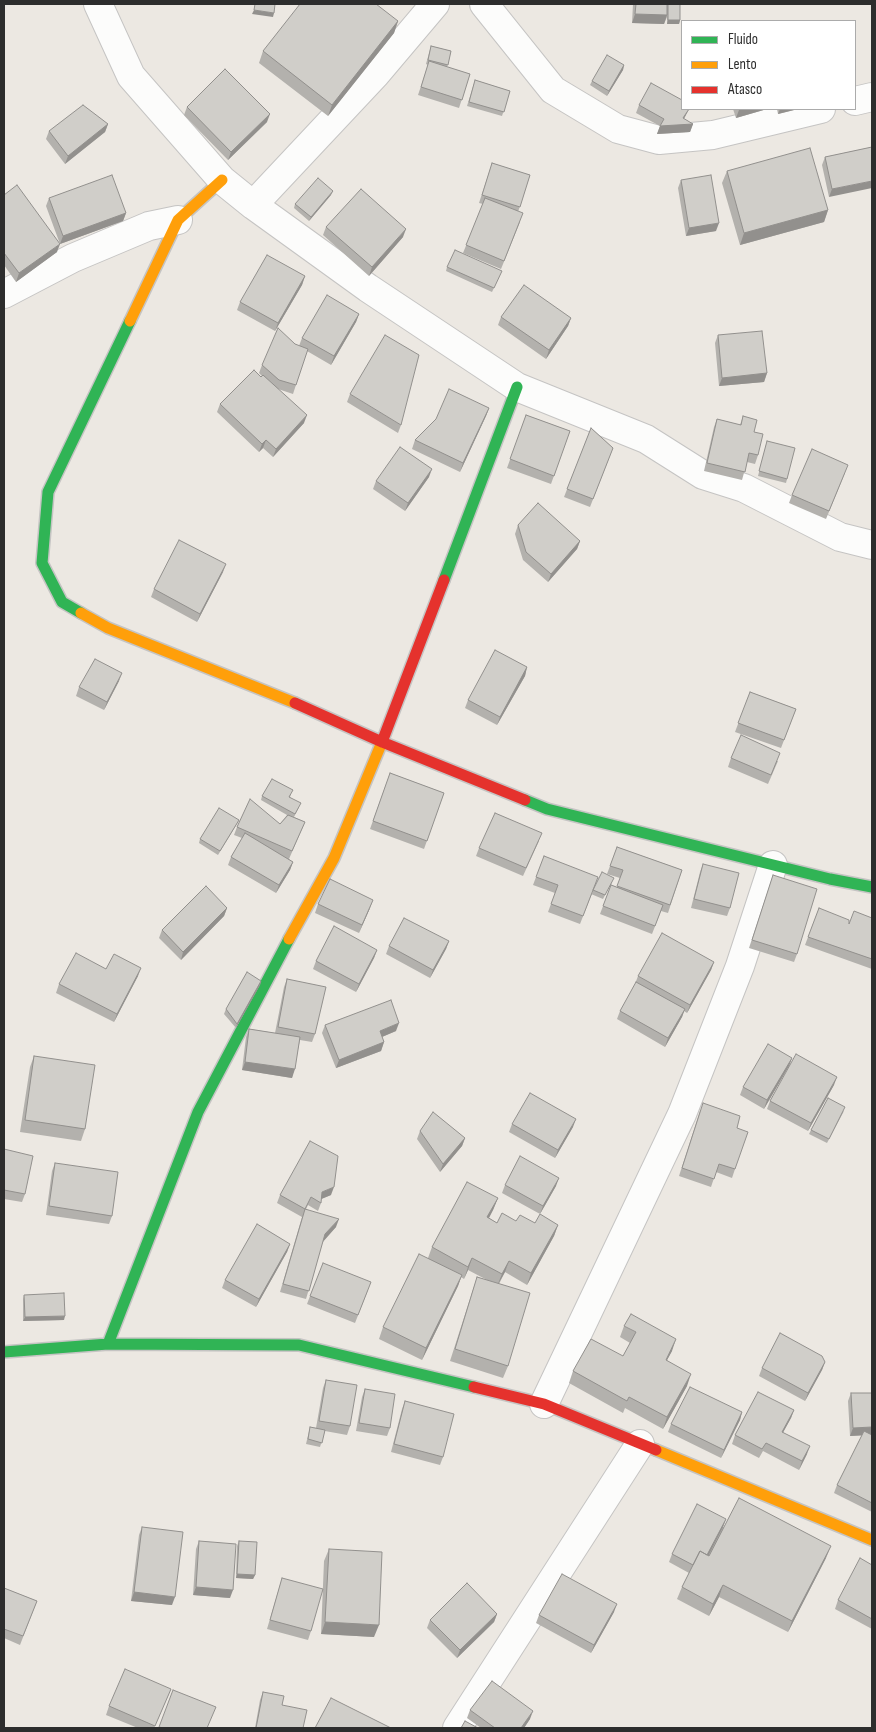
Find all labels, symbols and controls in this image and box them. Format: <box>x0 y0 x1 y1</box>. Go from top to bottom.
legend <box>681 20 856 110</box>
text: Fluido <box>728 30 758 49</box>
text: Lento <box>728 55 757 74</box>
text: Atasco <box>728 80 762 99</box>

